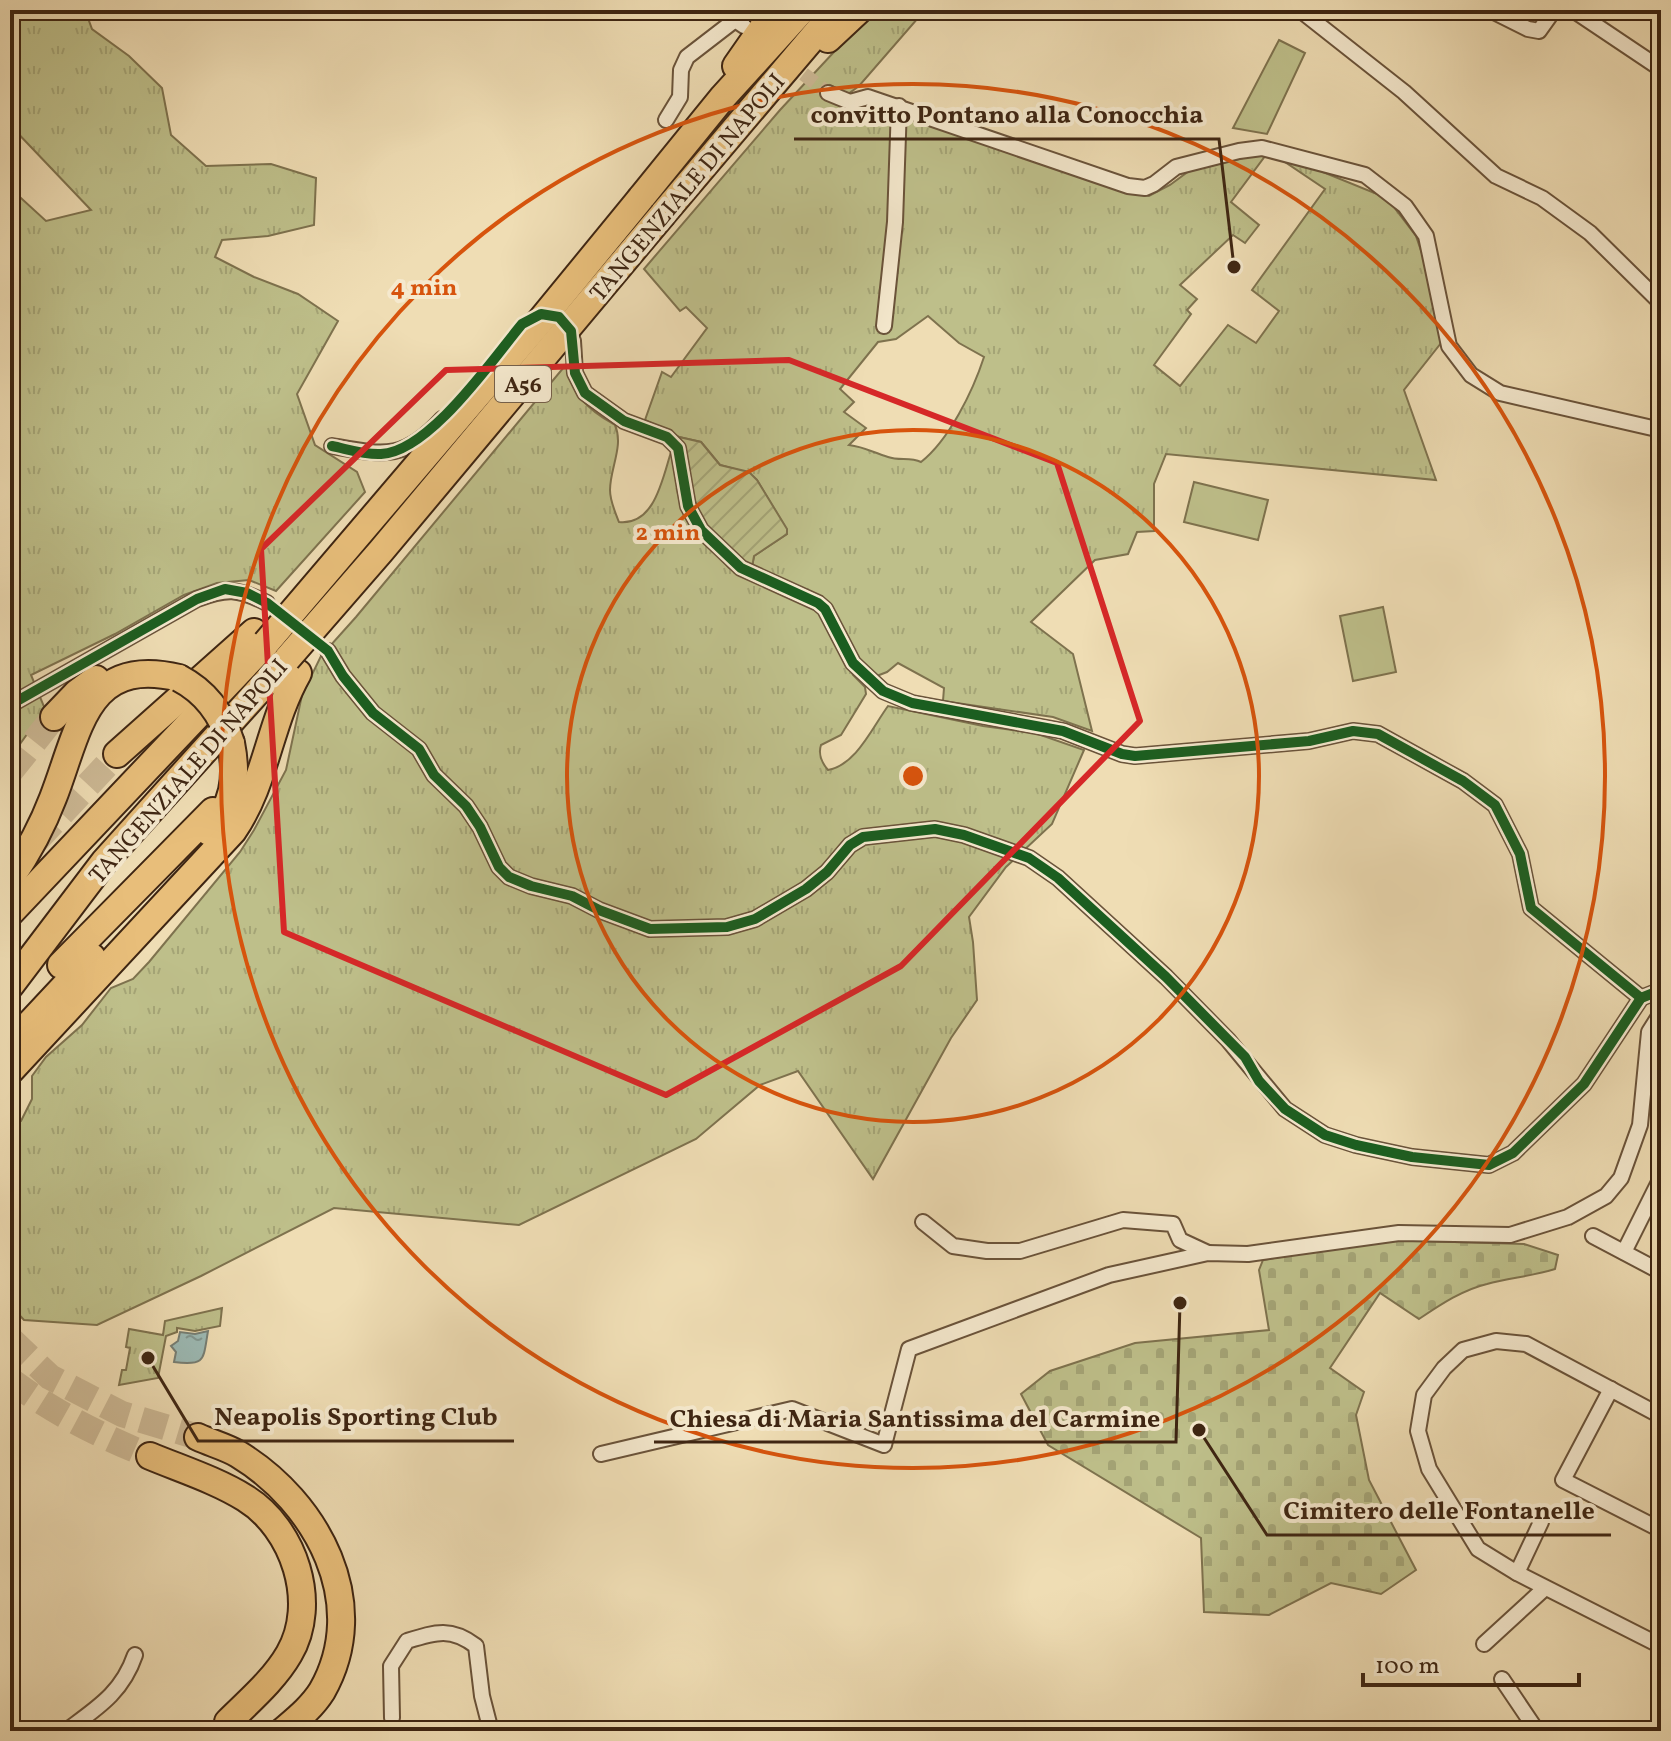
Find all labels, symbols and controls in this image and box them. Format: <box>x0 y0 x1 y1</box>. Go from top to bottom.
street label: TANGENZIALE DI NAPOLI <box>583 67 794 310</box>
callout: convitto Pontano alla Conocchia <box>794 89 1219 139</box>
text: convitto Pontano alla Conocchia <box>811 98 1203 134</box>
text: 4 min <box>391 272 458 306</box>
road number: A56 <box>495 366 551 402</box>
text: 2 min <box>636 517 701 551</box>
street label: TANGENZIALE DI NAPOLI <box>82 652 297 892</box>
centre of rings <box>899 762 927 790</box>
callout: Neapolis Sporting Club <box>198 1391 514 1441</box>
callout: Chiesa di Maria Santissima del Carmine <box>654 1392 1176 1442</box>
text: Neapolis Sporting Club <box>214 1400 498 1436</box>
text: Chiesa di Maria Santissima del Carmine <box>670 1402 1160 1438</box>
callout: Cimitero delle Fontanelle <box>1267 1485 1611 1535</box>
text: Cimitero delle Fontanelle <box>1283 1494 1595 1530</box>
scale bar <box>1363 1637 1579 1687</box>
text: 100 m <box>1375 1650 1440 1684</box>

